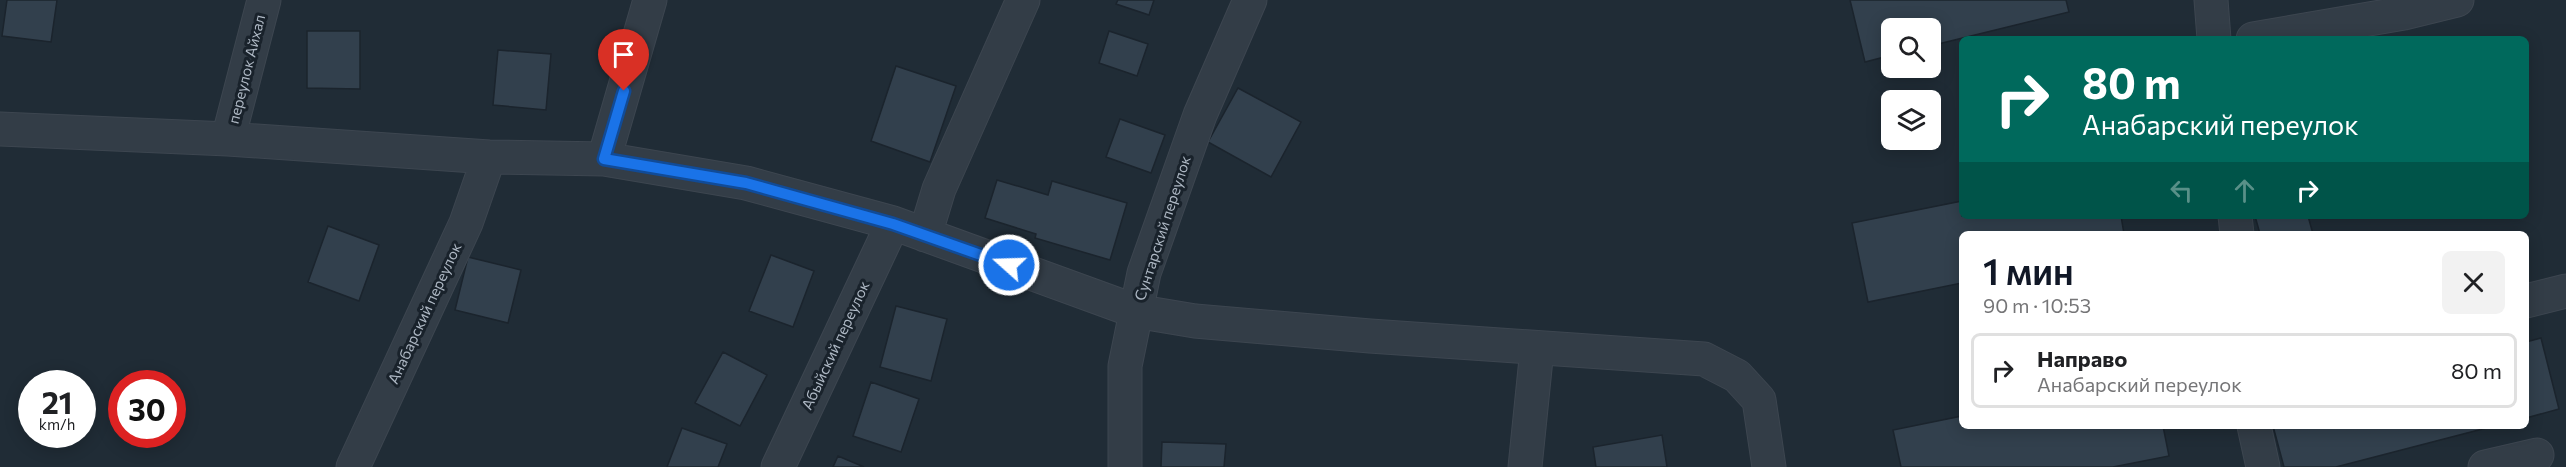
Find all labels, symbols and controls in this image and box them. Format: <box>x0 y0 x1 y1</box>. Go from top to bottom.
street label: переулок Айхал <box>224 12 268 126</box>
map controls <box>1881 18 1941 150</box>
button: search <box>1881 18 1941 78</box>
pin <box>598 29 649 91</box>
icon: arrive <box>607 38 640 71</box>
text: 80 m <box>2082 56 2181 108</box>
icon: right <box>1983 60 2061 138</box>
button: layers <box>1881 90 1941 150</box>
text: Анабарский переулок <box>2082 108 2359 141</box>
street label: Сунтарский переулок <box>1130 153 1194 303</box>
icon: left <box>2165 174 2198 207</box>
icon: ahead <box>2228 174 2261 207</box>
icon: right <box>2291 174 2324 207</box>
position arrow <box>977 233 1041 297</box>
street label: Анабарский переулок <box>383 240 465 386</box>
text: 1 мин <box>1983 248 2074 292</box>
button: close <box>2442 251 2505 314</box>
street label: Абыйский переулок <box>797 278 873 412</box>
text: 90 m · 10:53 <box>1983 293 2091 317</box>
text: Направо <box>2037 345 2127 372</box>
icon: right <box>1986 354 2019 387</box>
text: 80 m <box>2451 357 2502 384</box>
speed limit sign: 30 <box>108 370 186 448</box>
text: Анабарский переулок <box>2037 372 2242 396</box>
text: 21 <box>42 383 72 420</box>
text: km/h <box>39 415 75 433</box>

